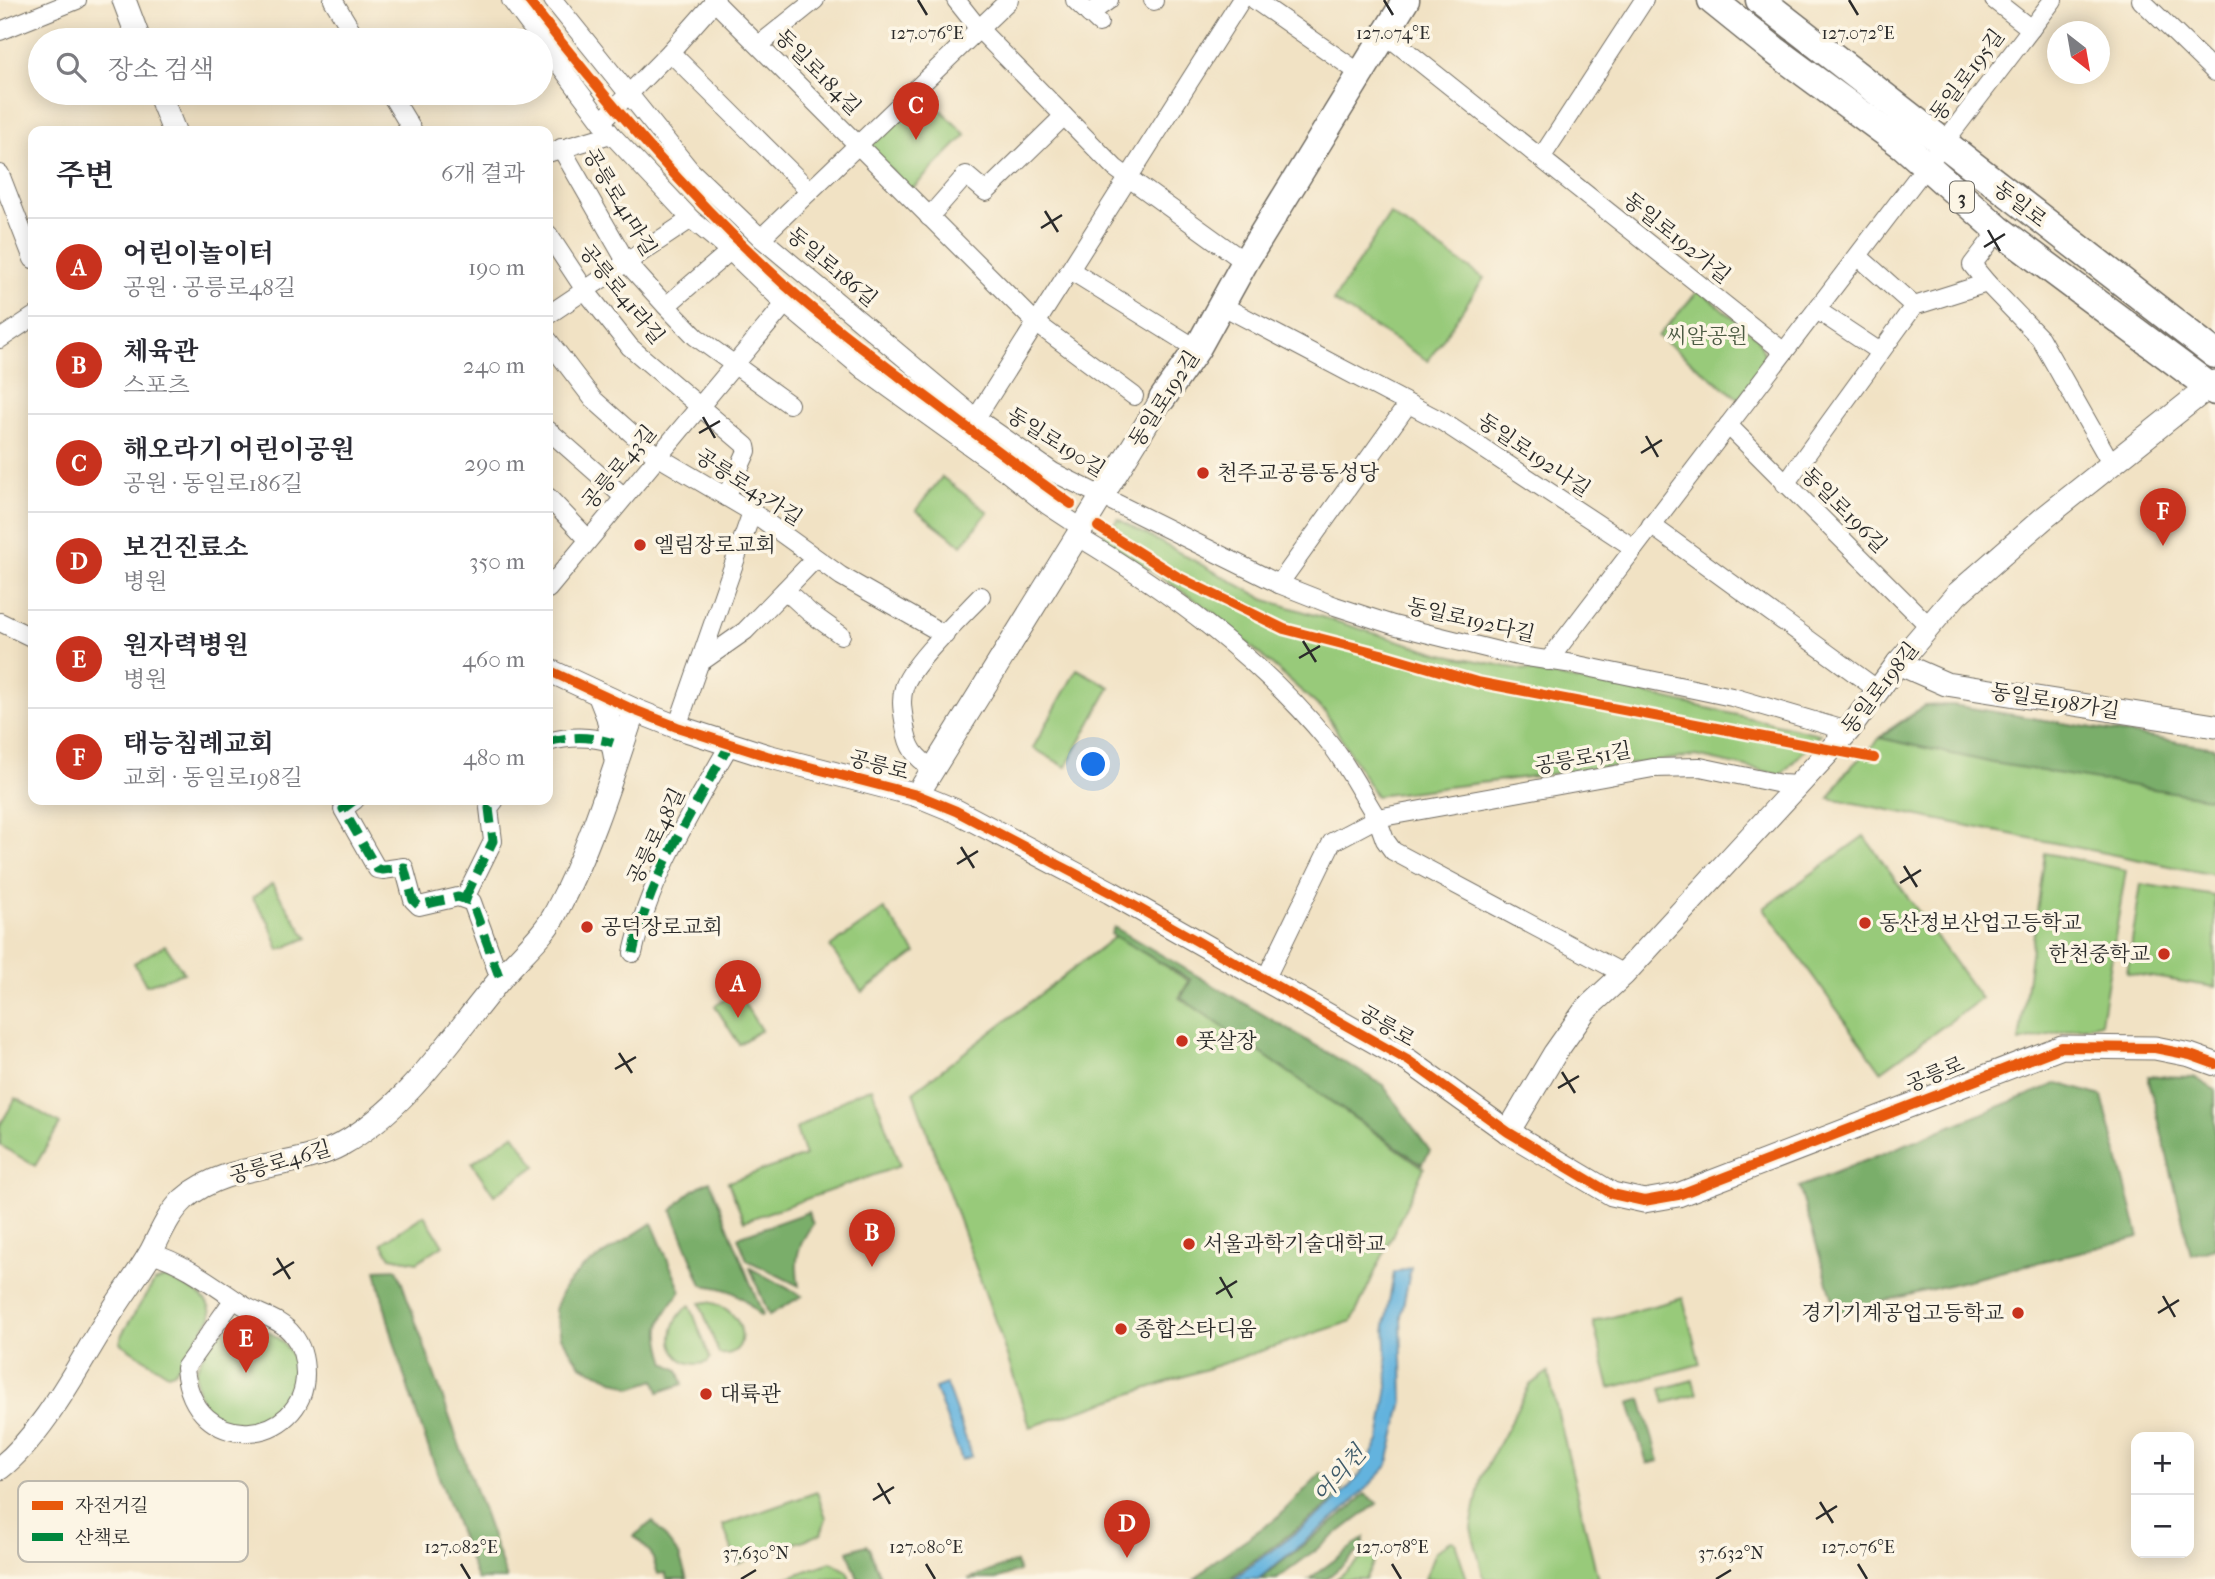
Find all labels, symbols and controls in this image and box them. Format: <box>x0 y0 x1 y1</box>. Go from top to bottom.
north arrow <box>2047 21 2110 84</box>
text: 127.076°E <box>890 23 964 44</box>
text: 127.074°E <box>1356 23 1430 44</box>
text: 127.072°E <box>1822 23 1894 44</box>
street label: 동일로184길 <box>770 24 866 120</box>
street label: 동일로195길 <box>1925 24 2009 126</box>
search box <box>28 28 553 105</box>
icon: search <box>52 48 90 86</box>
text: 장소 검색 <box>108 54 214 85</box>
pin: C <box>893 82 939 140</box>
street label: 공릉로41마길 <box>578 144 662 260</box>
text: 주변 <box>56 158 114 193</box>
text: 6개 결과 <box>441 160 525 187</box>
street label: 동일로 <box>1989 176 2051 232</box>
road number: 3 <box>1950 182 1974 212</box>
street label: 동일로192가길 <box>1619 188 1735 288</box>
street label: 동일로186길 <box>782 222 882 312</box>
text: 어린이놀이터 <box>123 238 274 269</box>
street label: 공릉로41라길 <box>574 239 670 349</box>
text: A <box>72 254 86 281</box>
text: 190 m <box>468 254 525 281</box>
text: 공원 · 공릉로48길 <box>123 274 296 301</box>
park label: 씨알공원 <box>1666 324 1748 348</box>
text: 체육관 <box>123 336 198 367</box>
street label: 동일로192길 <box>1124 346 1204 452</box>
text: B <box>72 352 86 379</box>
text: 240 m <box>463 352 525 379</box>
text: 스포츠 <box>123 372 190 399</box>
street label: 동일로190길 <box>1002 402 1110 482</box>
street label: 동일로192나길 <box>1473 408 1595 502</box>
street label: 공릉로43길 <box>577 420 661 514</box>
text: 해오라기 어린이공원 <box>123 434 355 465</box>
street label: 공릉로43가길 <box>691 444 807 530</box>
text: C <box>71 450 87 477</box>
text: 290 m <box>464 450 525 477</box>
place label: 천주교공릉동성당 <box>1217 461 1380 485</box>
street label: 동일로196길 <box>1796 462 1892 558</box>
marker: 천주교공릉동성당 <box>1195 465 1211 481</box>
text: 공원 · 동일로186길 <box>123 470 303 497</box>
pin: F <box>2140 488 2186 546</box>
text: 보건진료소 <box>123 532 249 563</box>
place label: 엘림장로교회 <box>654 533 776 557</box>
marker: 엘림장로교회 <box>632 537 648 553</box>
text: D <box>70 548 88 575</box>
text: 350 m <box>469 548 525 575</box>
text: 병원 <box>123 568 167 595</box>
street label: 동일로192다길 <box>1405 594 1537 646</box>
text: 원자력병원 <box>123 630 249 661</box>
street label: 동일로198길 <box>1837 637 1923 739</box>
text: E <box>72 646 86 673</box>
text: 460 m <box>462 646 525 673</box>
text: 병원 <box>123 666 167 693</box>
street label: 동일로198가길 <box>1989 679 2121 723</box>
text: 태능침례교회 <box>123 728 274 759</box>
street label: 공릉로51길 <box>1533 738 1633 778</box>
text: F <box>73 744 85 771</box>
text: 480 m <box>463 744 525 771</box>
street label: 공릉로 <box>847 746 911 784</box>
your location <box>1076 747 1110 781</box>
text: 교회 · 동일로198길 <box>123 764 303 791</box>
street label: 공릉로48길 <box>622 784 690 888</box>
place label: 동산정보산업고등학교 <box>1879 911 2082 935</box>
place label: 공덕장로교회 <box>601 915 723 939</box>
marker: 동산정보산업고등학교 <box>1857 915 1873 931</box>
marker: 공덕장로교회 <box>579 919 595 935</box>
place label: 한천중학교 <box>2049 942 2150 966</box>
marker: 한천중학교 <box>2156 946 2172 962</box>
pin: A <box>715 960 761 1018</box>
street label: 공릉로 <box>1355 1000 1419 1052</box>
place label: 풋살장 <box>1196 1029 1258 1053</box>
marker: 풋살장 <box>1174 1033 1190 1049</box>
street label: 공릉로 <box>1902 1051 1968 1097</box>
street label: 공릉로46길 <box>226 1136 334 1188</box>
pin: B <box>849 1209 895 1267</box>
place label: 서울과학기술대학교 <box>1203 1232 1386 1256</box>
marker: 서울과학기술대학교 <box>1181 1236 1197 1252</box>
place label: 경기기계공업고등학교 <box>1801 1301 2004 1325</box>
marker: 경기기계공업고등학교 <box>2010 1305 2026 1321</box>
pin: E <box>223 1315 269 1373</box>
place label: 종합스타디움 <box>1135 1317 1257 1341</box>
marker: 종합스타디움 <box>1113 1321 1129 1337</box>
place label: 대륙관 <box>720 1382 782 1406</box>
marker: 대륙관 <box>698 1386 714 1402</box>
map controls <box>2131 1432 2194 1558</box>
button: + <box>2131 1432 2194 1495</box>
water label: 어의천 <box>1307 1439 1373 1508</box>
legend <box>18 1481 248 1562</box>
text: 자전거길 <box>75 1495 148 1517</box>
button: − <box>2131 1495 2194 1558</box>
pin: D <box>1104 1500 1150 1558</box>
text: 산책로 <box>75 1527 130 1549</box>
text: 127.082°E <box>424 1537 498 1558</box>
text: 127.080°E <box>889 1537 963 1558</box>
text: 127.078°E <box>1356 1537 1428 1558</box>
text: 127.076°E <box>1821 1537 1895 1558</box>
text: 37.630°N <box>723 1543 790 1564</box>
text: 37.632°N <box>1698 1543 1764 1564</box>

